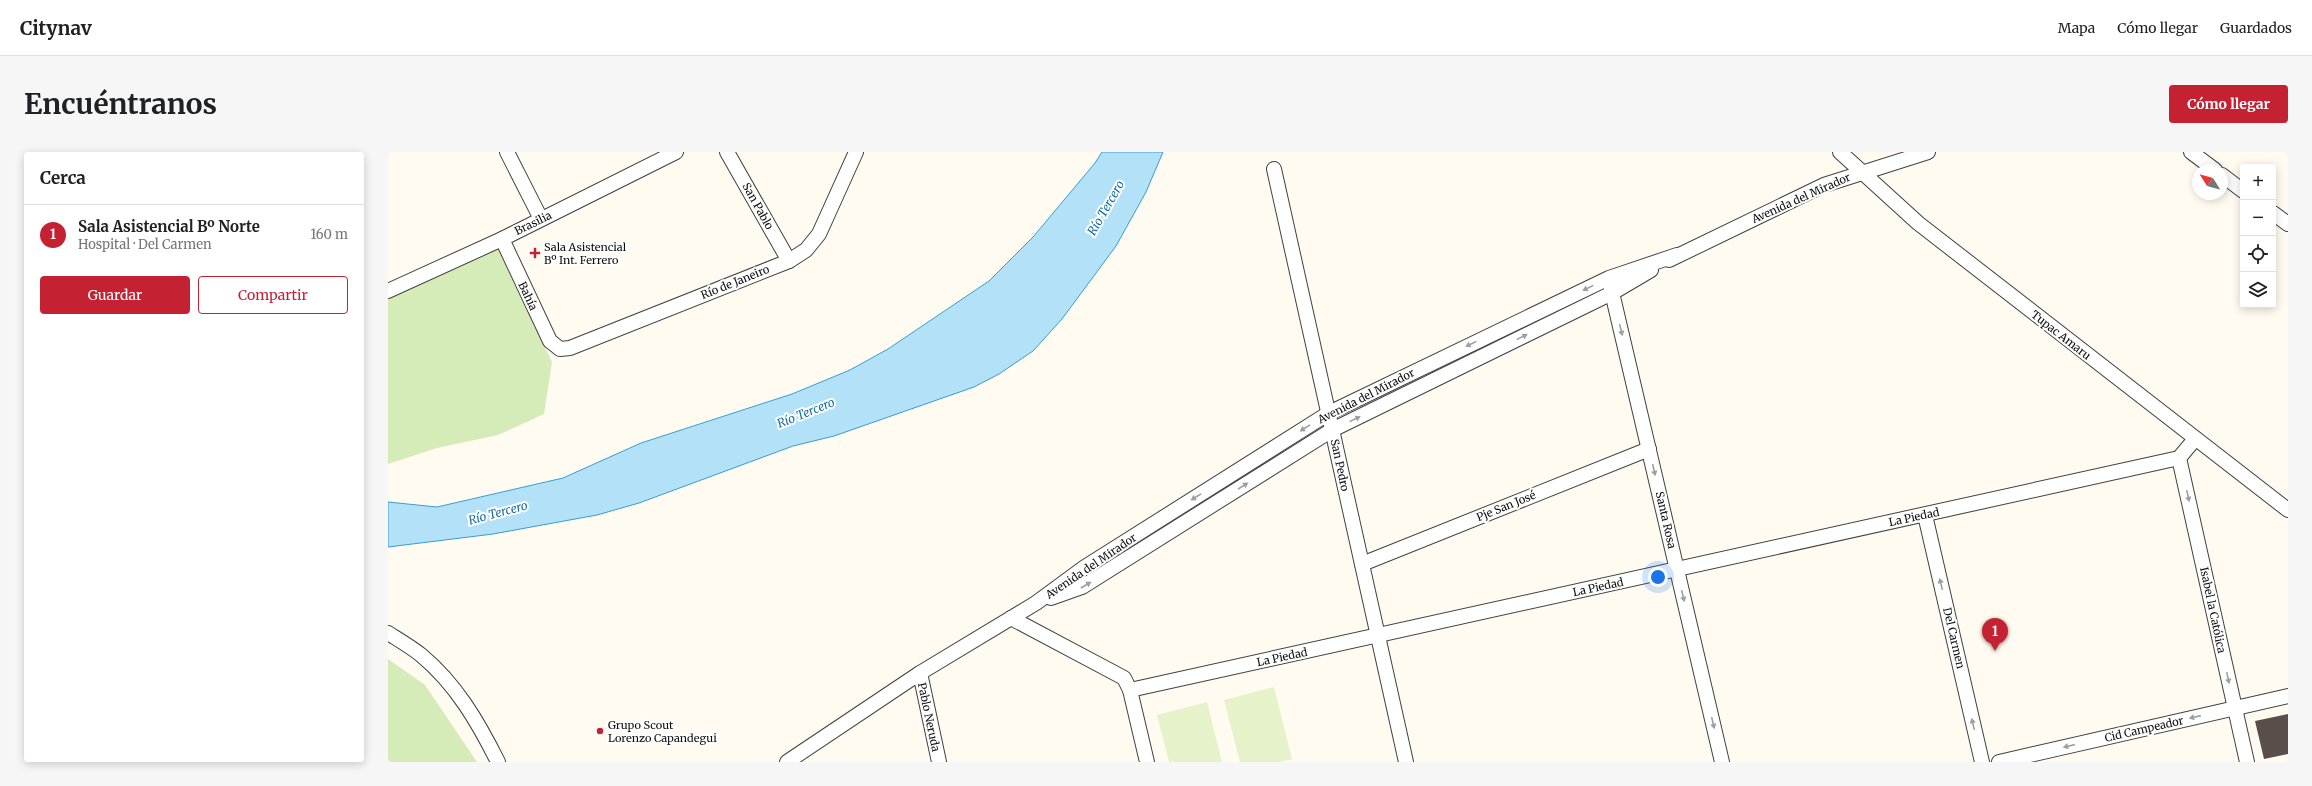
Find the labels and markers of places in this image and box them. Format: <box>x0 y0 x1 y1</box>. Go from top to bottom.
place label: Sala Asistencial Bº Int. Ferrero <box>544 240 627 267</box>
marker: Sala Asistencial Bº Int. Ferrero <box>529 247 541 259</box>
pin: 1 <box>1982 618 2008 651</box>
place label: Grupo Scout Lorenzo Capandegui <box>608 718 717 745</box>
marker: Grupo Scout Lorenzo Capandegui <box>595 726 605 736</box>

